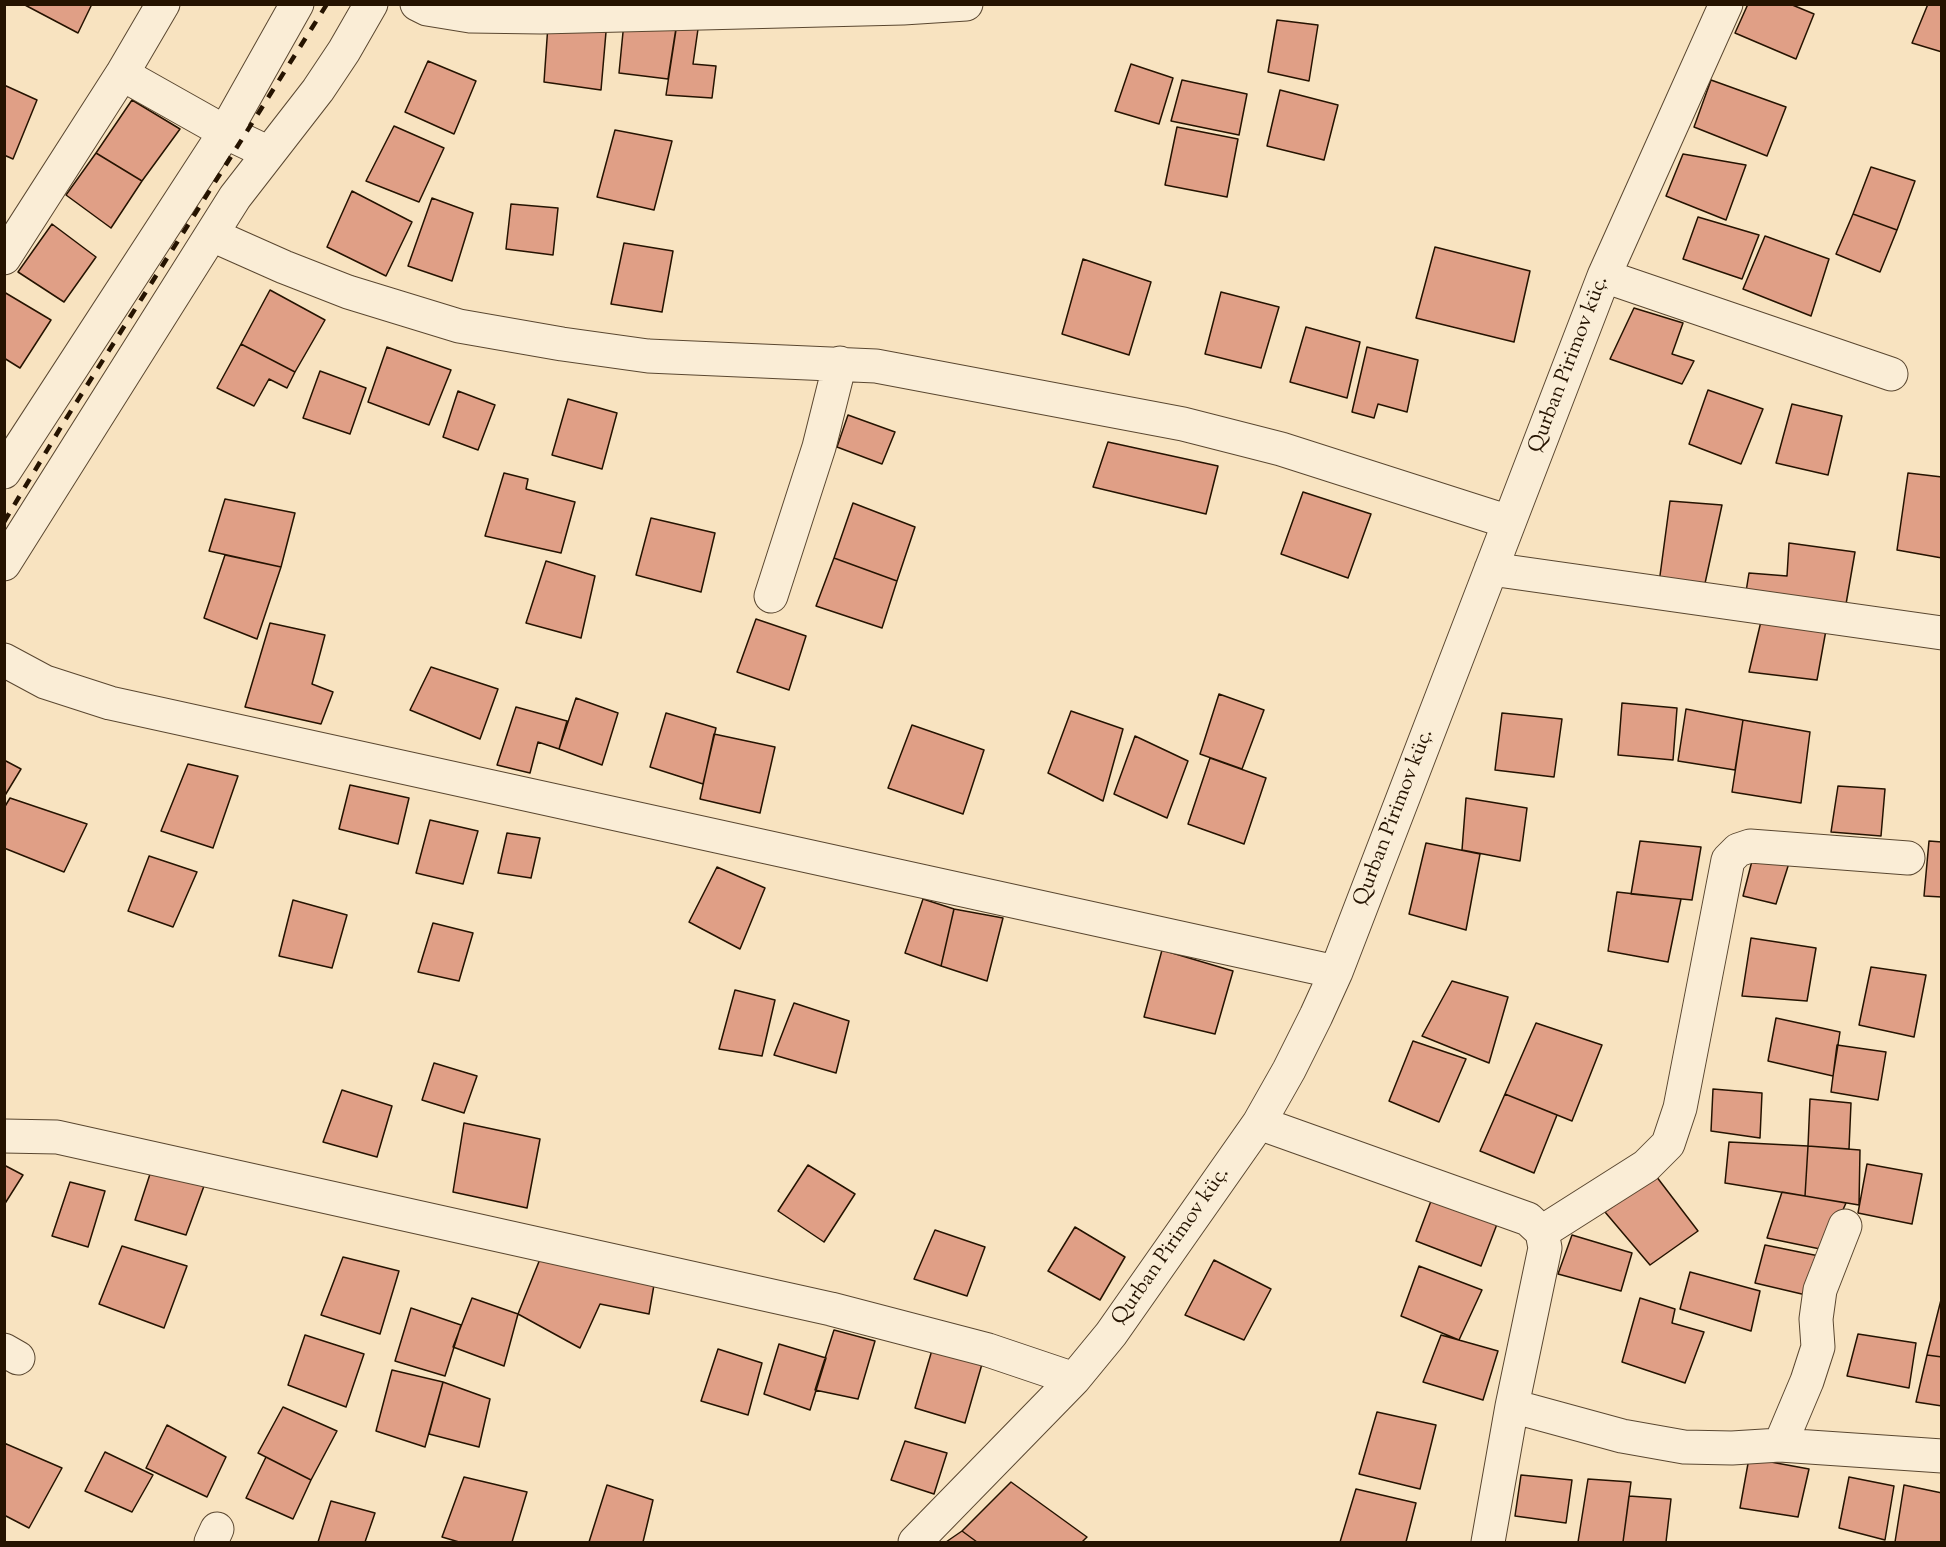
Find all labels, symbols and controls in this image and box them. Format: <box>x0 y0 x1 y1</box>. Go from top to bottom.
street label: Qurban Pirimov küç. <box>1525 273 1615 457</box>
street label: Qurban Pirimov küç. <box>1350 726 1440 910</box>
street label: Qurban Pirimov küç. <box>1108 1163 1236 1331</box>

